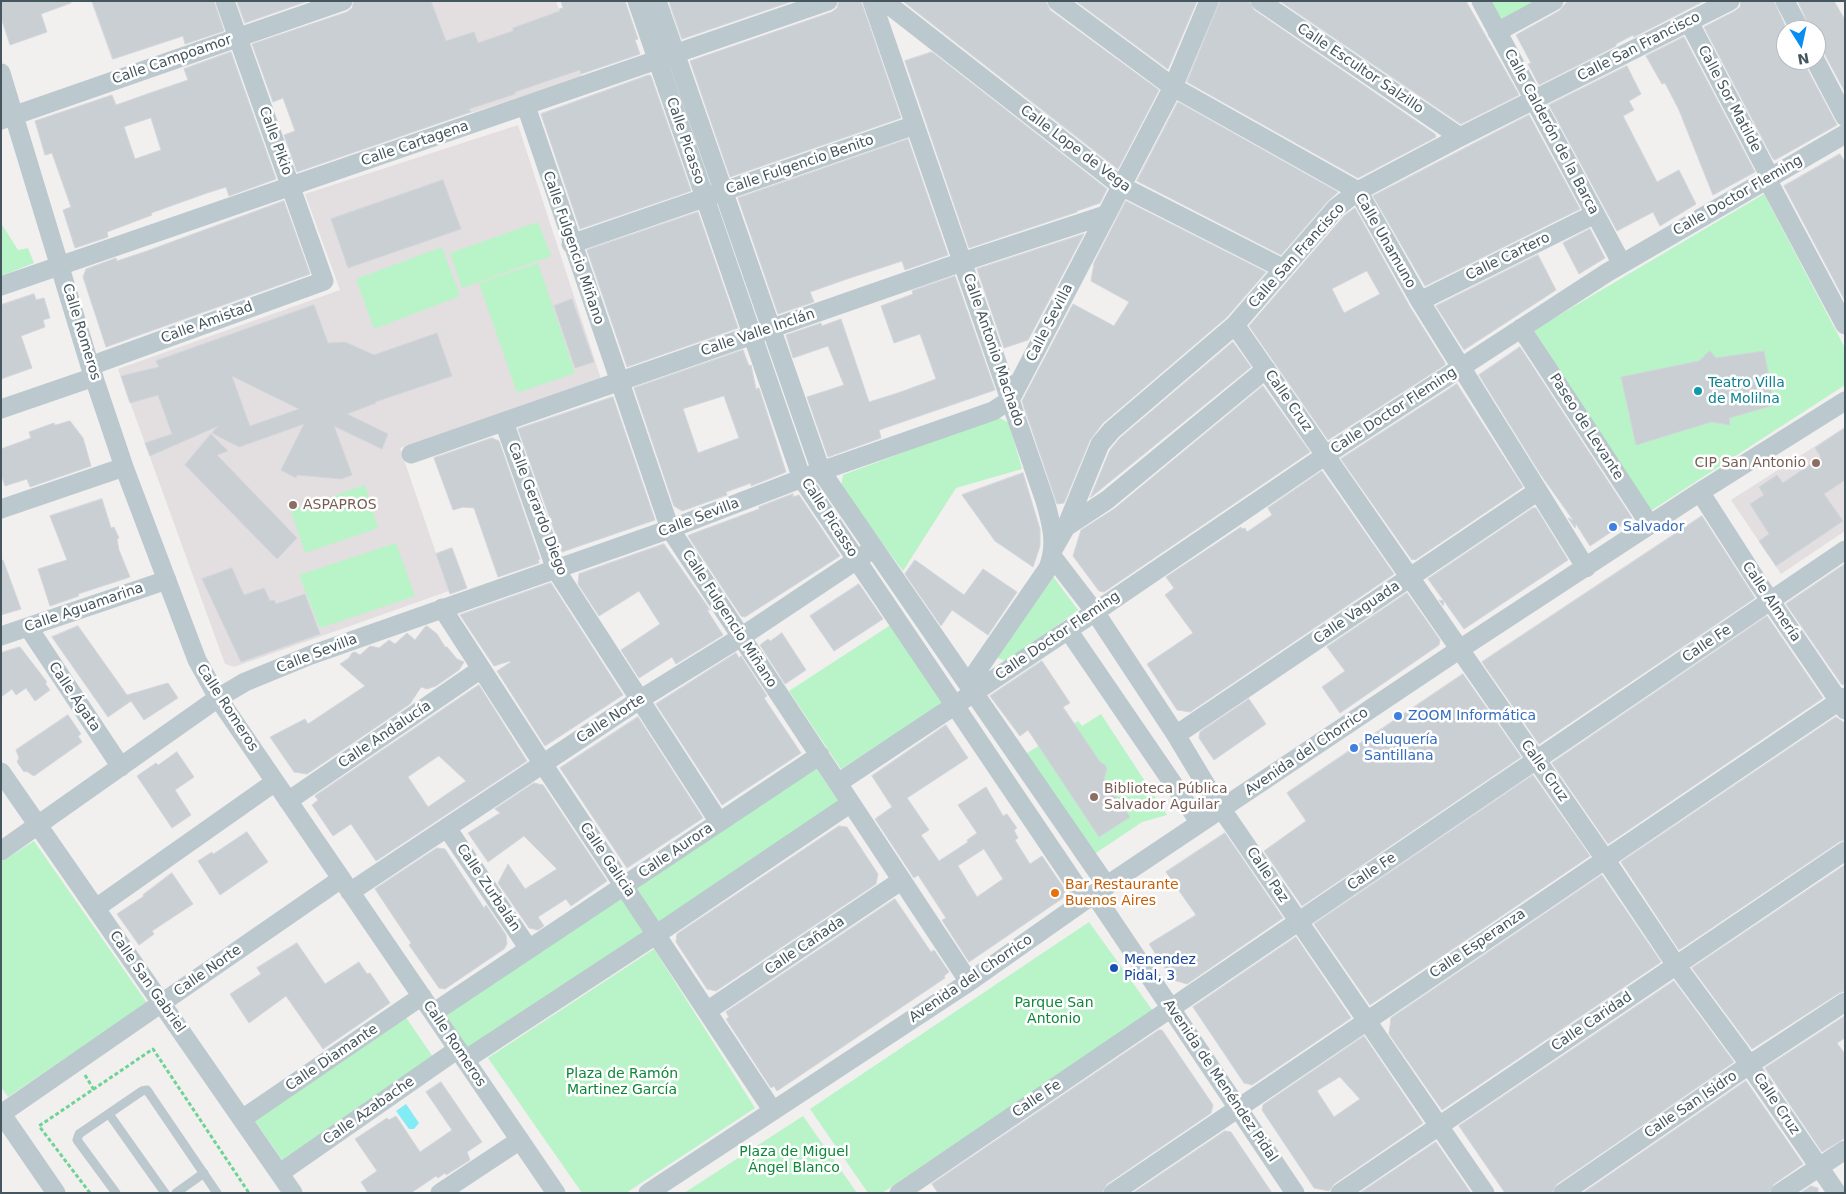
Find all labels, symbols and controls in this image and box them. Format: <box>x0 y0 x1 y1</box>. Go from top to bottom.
street label: Calle San Francisco <box>1575 9 1703 85</box>
street label: Calle Escultor Salzillo <box>1294 20 1426 118</box>
north arrow <box>1776 20 1826 70</box>
street label: Calle Campoamor <box>110 32 234 88</box>
street label: Calle Sor Matilde <box>1694 43 1764 155</box>
street label: Calle Calderón de la Barca <box>1500 46 1602 218</box>
text: N <box>1796 50 1811 68</box>
street label: Calle Picasso <box>662 95 708 187</box>
street label: Calle Lope de Vega <box>1017 102 1133 196</box>
street label: Calle Pikio <box>255 104 295 178</box>
street label: Calle Cartagena <box>359 118 471 170</box>
street label: Calle Fulgencio Benito <box>724 132 876 198</box>
street label: Calle Doctor Fleming <box>1670 152 1806 240</box>
street label: Calle Fulgencio Miñano <box>539 169 607 327</box>
street label: Calle Unamuno <box>1351 191 1419 291</box>
street label: Calle San Francisco <box>1245 200 1349 312</box>
street label: Calle Cartero <box>1463 229 1553 285</box>
street label: Calle Antonio Machado <box>959 271 1027 429</box>
street label: Calle Sevilla <box>1023 281 1077 365</box>
street label: Calle Romeros <box>58 282 104 382</box>
street label: Calle Amistad <box>159 299 255 347</box>
street label: Calle Valle Inclán <box>699 306 817 360</box>
street label: Calle Doctor Fleming <box>1328 364 1460 458</box>
street label: Calle Cruz <box>1261 367 1315 435</box>
street label: Paseo de Levante <box>1545 371 1627 483</box>
place label: Teatro Villa de Molilna <box>1708 375 1785 408</box>
marker: Teatro Villa de Molilna <box>1692 385 1704 397</box>
street label: Calle Gerardo Diego <box>504 440 570 578</box>
place label: CIP San Antonio <box>1695 455 1806 471</box>
marker: CIP San Antonio <box>1810 457 1822 469</box>
street label: Calle Picasso <box>797 475 861 561</box>
street label: Calle Sevilla <box>656 495 742 541</box>
place label: ASPAPROS <box>303 497 377 513</box>
marker: ASPAPROS <box>287 499 299 511</box>
place label: Salvador <box>1623 519 1684 535</box>
marker: Salvador <box>1607 521 1619 533</box>
street label: Calle Fulgencio Miñano <box>678 547 780 691</box>
street label: Calle Almería <box>1738 559 1804 645</box>
street label: Calle Vaguada <box>1311 578 1403 648</box>
street label: Calle Aguamarina <box>22 580 146 636</box>
street label: Calle Doctor Fleming <box>993 588 1123 684</box>
street label: Calle Fe <box>1679 622 1735 666</box>
street label: Calle Sevilla <box>274 631 360 677</box>
street label: Calle Ágata <box>45 659 103 735</box>
street label: Calle Romeros <box>193 661 261 755</box>
street label: Calle Norte <box>574 691 648 747</box>
street label: Calle Andalucía <box>336 698 434 772</box>
street label: Avenida del Chorrico <box>1242 705 1372 799</box>
place label: ZOOM Informática <box>1408 708 1536 724</box>
marker: ZOOM Informática <box>1392 710 1404 722</box>
place label: Peluquería Santillana <box>1364 732 1438 764</box>
street label: Calle Cruz <box>1517 737 1571 805</box>
marker: Peluquería Santillana <box>1348 742 1360 754</box>
place label: Biblioteca Pública Salvador Aguilar <box>1104 781 1228 814</box>
marker: Biblioteca Pública Salvador Aguilar <box>1088 791 1100 803</box>
street label: Calle Galicia <box>576 819 638 901</box>
street label: Calle Aurora <box>636 820 716 882</box>
street label: Calle Zurbalán <box>452 841 524 935</box>
street label: Calle Paz <box>1242 844 1292 906</box>
street label: Calle Fe <box>1344 850 1400 894</box>
place label: Bar Restaurante Buenos Aires <box>1065 877 1179 910</box>
marker: Bar Restaurante Buenos Aires <box>1049 887 1061 899</box>
street label: Calle Esperanza <box>1427 906 1529 982</box>
street label: Calle Cañada <box>762 913 848 979</box>
street label: Calle San Gabriel <box>106 928 188 1036</box>
street label: Avenida del Chorrico <box>906 932 1036 1026</box>
street label: Calle Norte <box>171 942 245 1000</box>
place label: Menendez Pidal, 3 <box>1124 952 1196 984</box>
marker: Menendez Pidal, 3 <box>1108 962 1120 974</box>
street label: Calle Caridad <box>1549 989 1635 1055</box>
park label: Parque San Antonio <box>1014 995 1094 1028</box>
street label: Avenida de Menéndez Pidal <box>1159 997 1281 1165</box>
street label: Calle Romeros <box>419 998 489 1090</box>
street label: Calle Diamante <box>283 1021 381 1095</box>
park label: Plaza de Ramón Martinez García <box>566 1066 678 1098</box>
street label: Calle San Isidro <box>1641 1068 1741 1142</box>
street label: Calle Cruz <box>1749 1070 1803 1138</box>
street label: Calle Azabache <box>320 1073 418 1149</box>
street label: Calle Fe <box>1009 1077 1065 1121</box>
park label: Plaza de Miguel Ángel Blanco <box>739 1144 849 1176</box>

